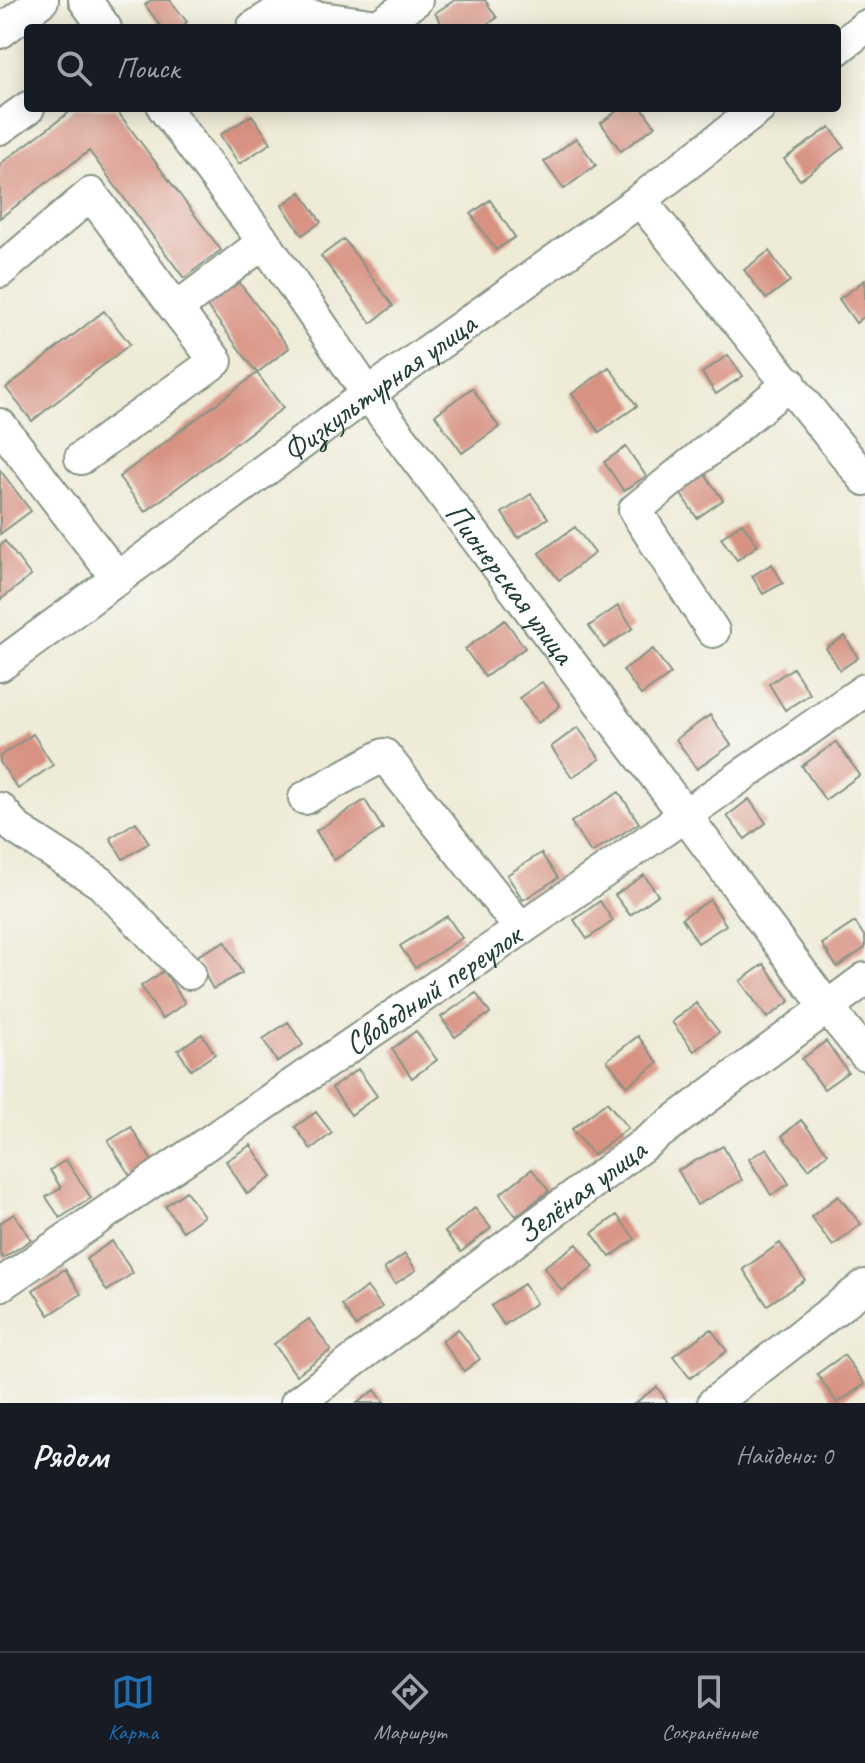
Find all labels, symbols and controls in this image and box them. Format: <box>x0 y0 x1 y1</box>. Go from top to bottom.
search box <box>24 24 841 112</box>
icon: search <box>52 46 96 90</box>
text: Поиск <box>116 49 179 87</box>
street label: Физкультурная улица <box>274 302 486 471</box>
street label: Пионерская улица <box>436 494 585 674</box>
street label: Свободный переулок <box>337 913 532 1065</box>
street label: Зелёная улица <box>508 1128 656 1254</box>
text: Рядом <box>32 1434 108 1477</box>
text: Найдено: 0 <box>736 1439 833 1472</box>
tab: Карта <box>108 1670 158 1746</box>
tab: Маршрут <box>374 1670 446 1746</box>
tab: Сохранённые <box>662 1670 757 1746</box>

